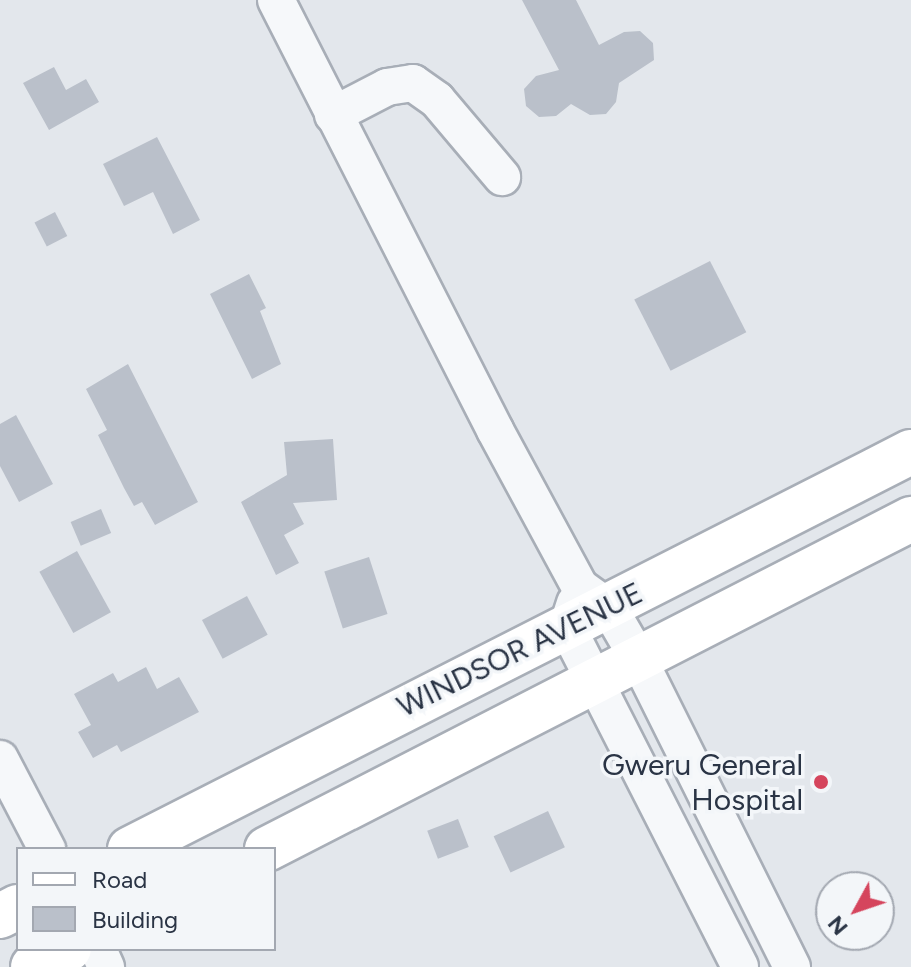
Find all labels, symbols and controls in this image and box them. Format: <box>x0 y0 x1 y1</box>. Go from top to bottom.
street label: WINDSOR AVENUE <box>391 575 649 725</box>
place label: Gweru General Hospital <box>602 747 803 818</box>
marker: Gweru General Hospital <box>810 771 832 793</box>
legend <box>16 847 276 951</box>
text: Road <box>92 865 147 894</box>
north arrow <box>815 871 895 951</box>
text: Building <box>92 905 178 934</box>
text: N <box>822 910 854 941</box>

